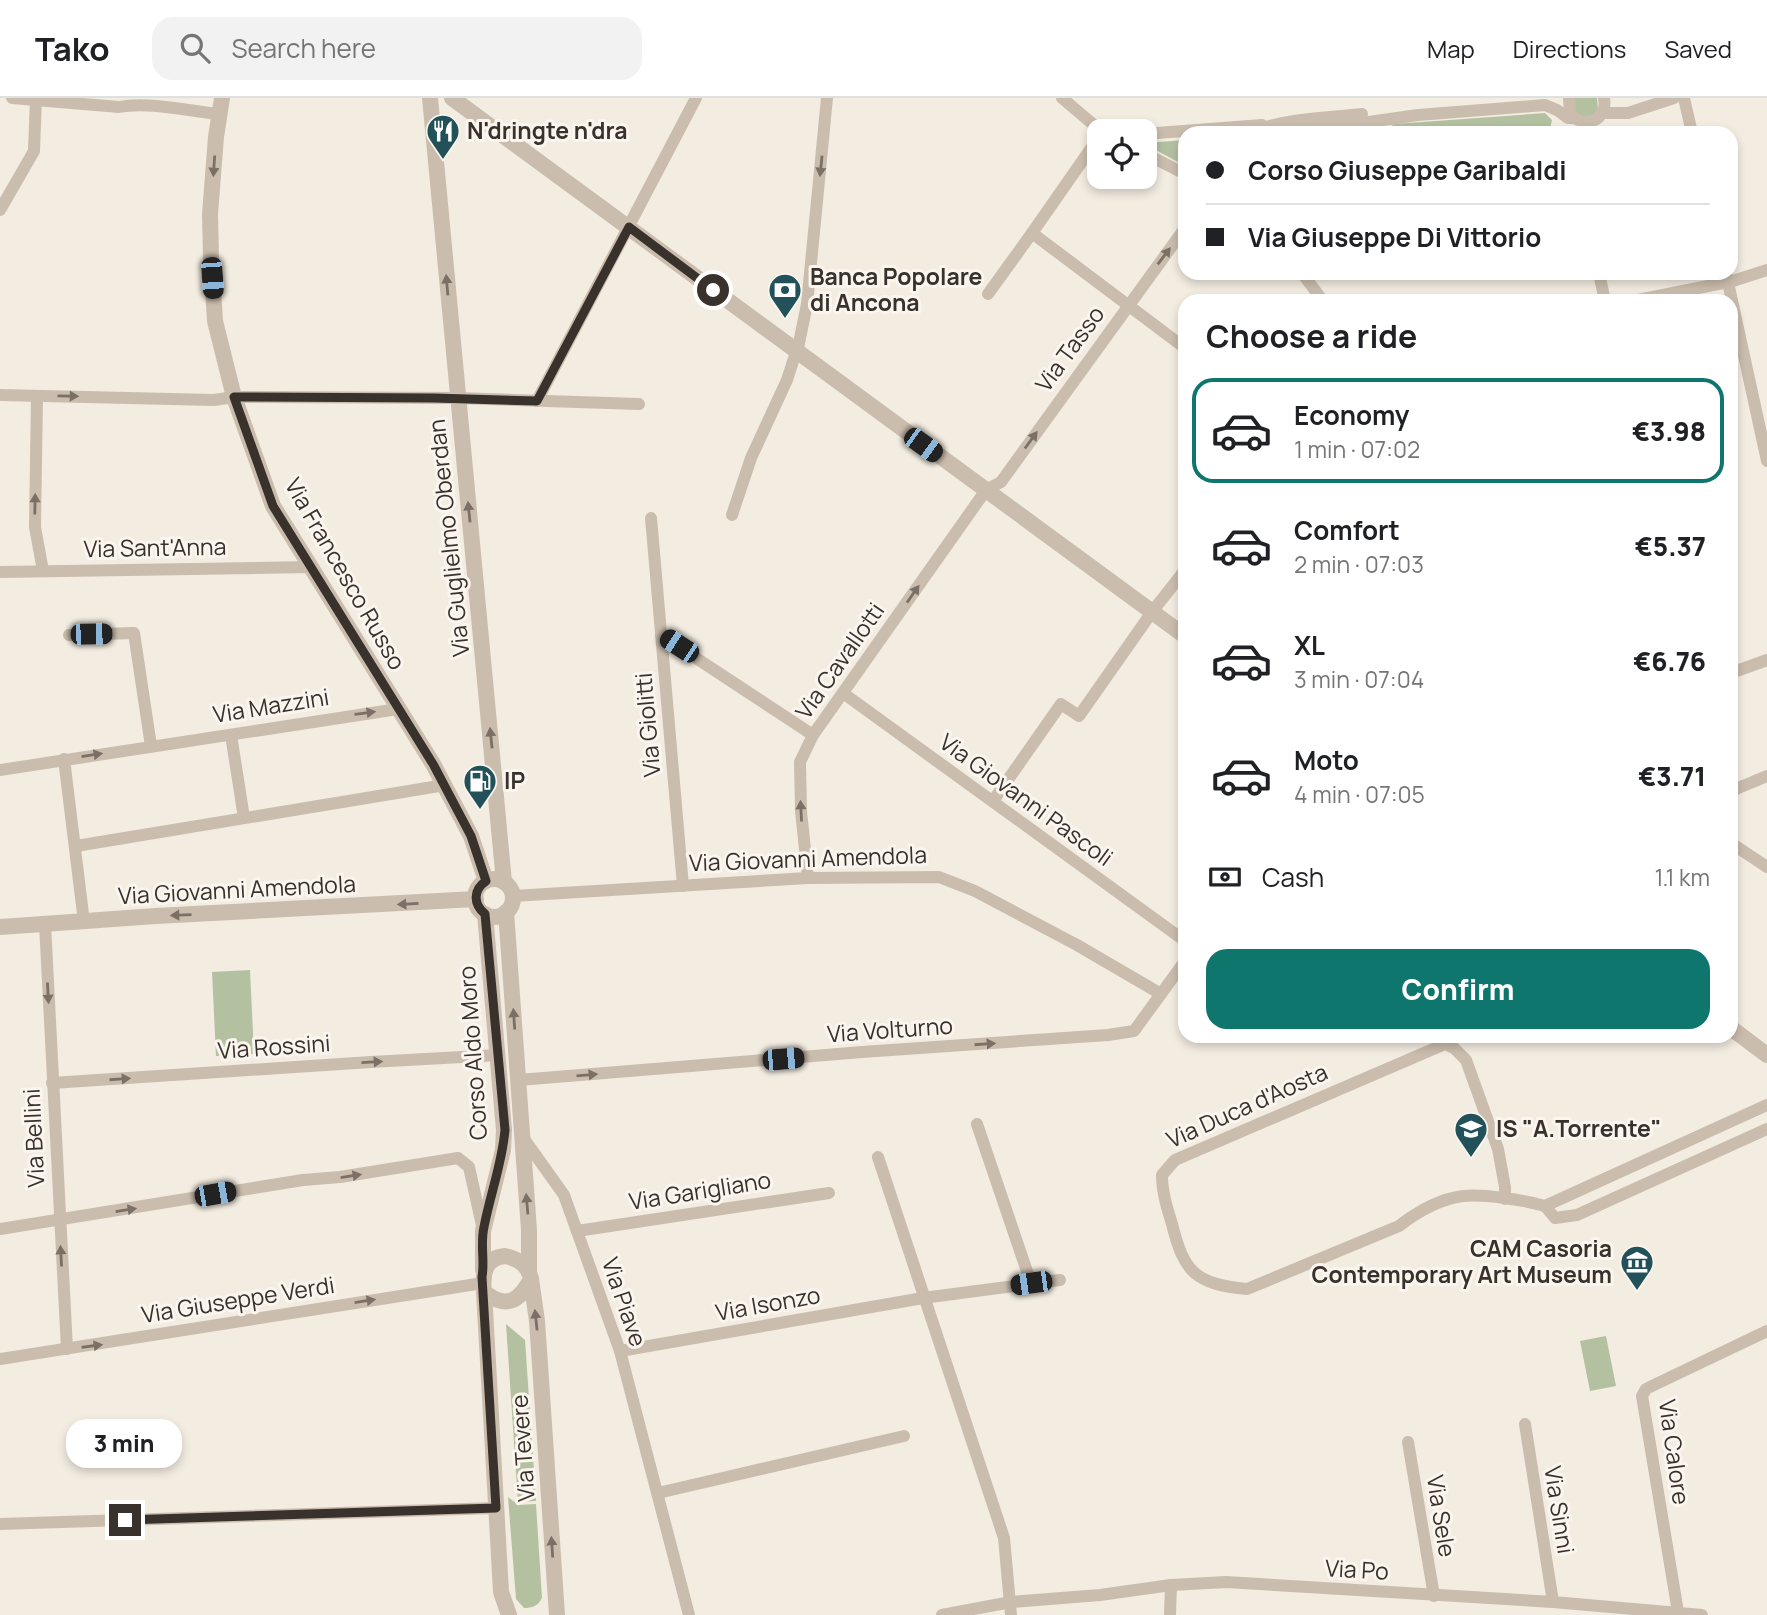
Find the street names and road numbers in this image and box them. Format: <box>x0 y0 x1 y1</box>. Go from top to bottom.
street label: Via Tasso <box>1027 299 1111 398</box>
street label: Via Guglielmo Oberdan <box>420 418 476 658</box>
street label: Via Francesco Russo <box>278 472 414 675</box>
street label: Via Sant'Anna <box>83 530 227 564</box>
street label: Via Cavallotti <box>787 596 891 725</box>
street label: Via Giolitti <box>627 672 667 779</box>
street label: Via Mazzini <box>211 680 331 730</box>
street label: Via Giovanni Pascoli <box>933 725 1120 873</box>
street label: Via Giovanni Amendola <box>688 838 927 878</box>
street label: Via Giovanni Amendola <box>117 867 357 911</box>
street label: Corso Aldo Moro <box>450 965 494 1141</box>
street label: Via Volturno <box>826 1009 954 1049</box>
street label: Via Rossini <box>217 1026 331 1066</box>
street label: Via Duca d'Aosta <box>1161 1055 1332 1155</box>
street label: Via Bellini <box>14 1088 52 1188</box>
street label: Via Garigliano <box>627 1163 773 1217</box>
street label: Via Piave <box>595 1253 655 1351</box>
street label: Via Giuseppe Verdi <box>139 1268 337 1330</box>
street label: Via Isonzo <box>713 1278 823 1328</box>
street label: Via Tevere <box>502 1393 542 1503</box>
street label: Via Calore <box>1652 1397 1698 1507</box>
street label: Via Sinni <box>1537 1464 1583 1556</box>
street label: Via Sele <box>1420 1473 1464 1559</box>
street label: Via Po <box>1324 1551 1390 1587</box>

